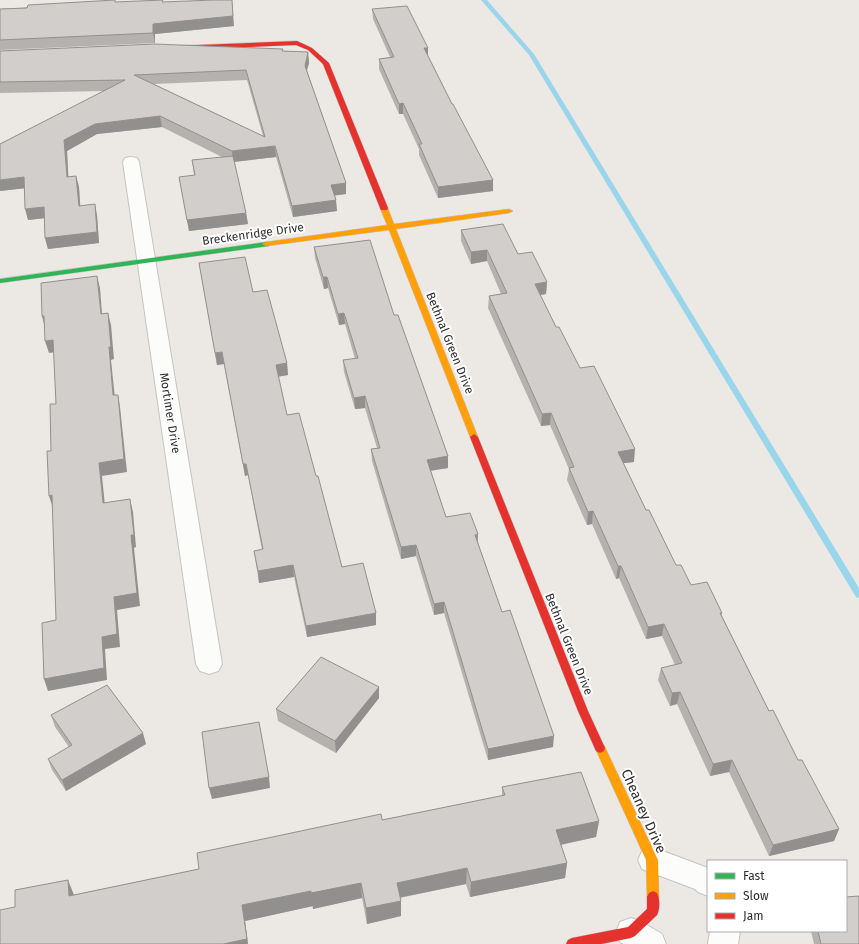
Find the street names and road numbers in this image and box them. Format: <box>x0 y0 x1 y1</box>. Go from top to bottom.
street label: Breckenridge Drive <box>201 220 305 248</box>
street label: Bethnal Green Drive <box>423 290 477 396</box>
street label: Mortimer Drive <box>157 372 183 454</box>
street label: Bethnal Green Drive <box>542 591 596 697</box>
street label: Cheaney Drive <box>617 767 670 856</box>

